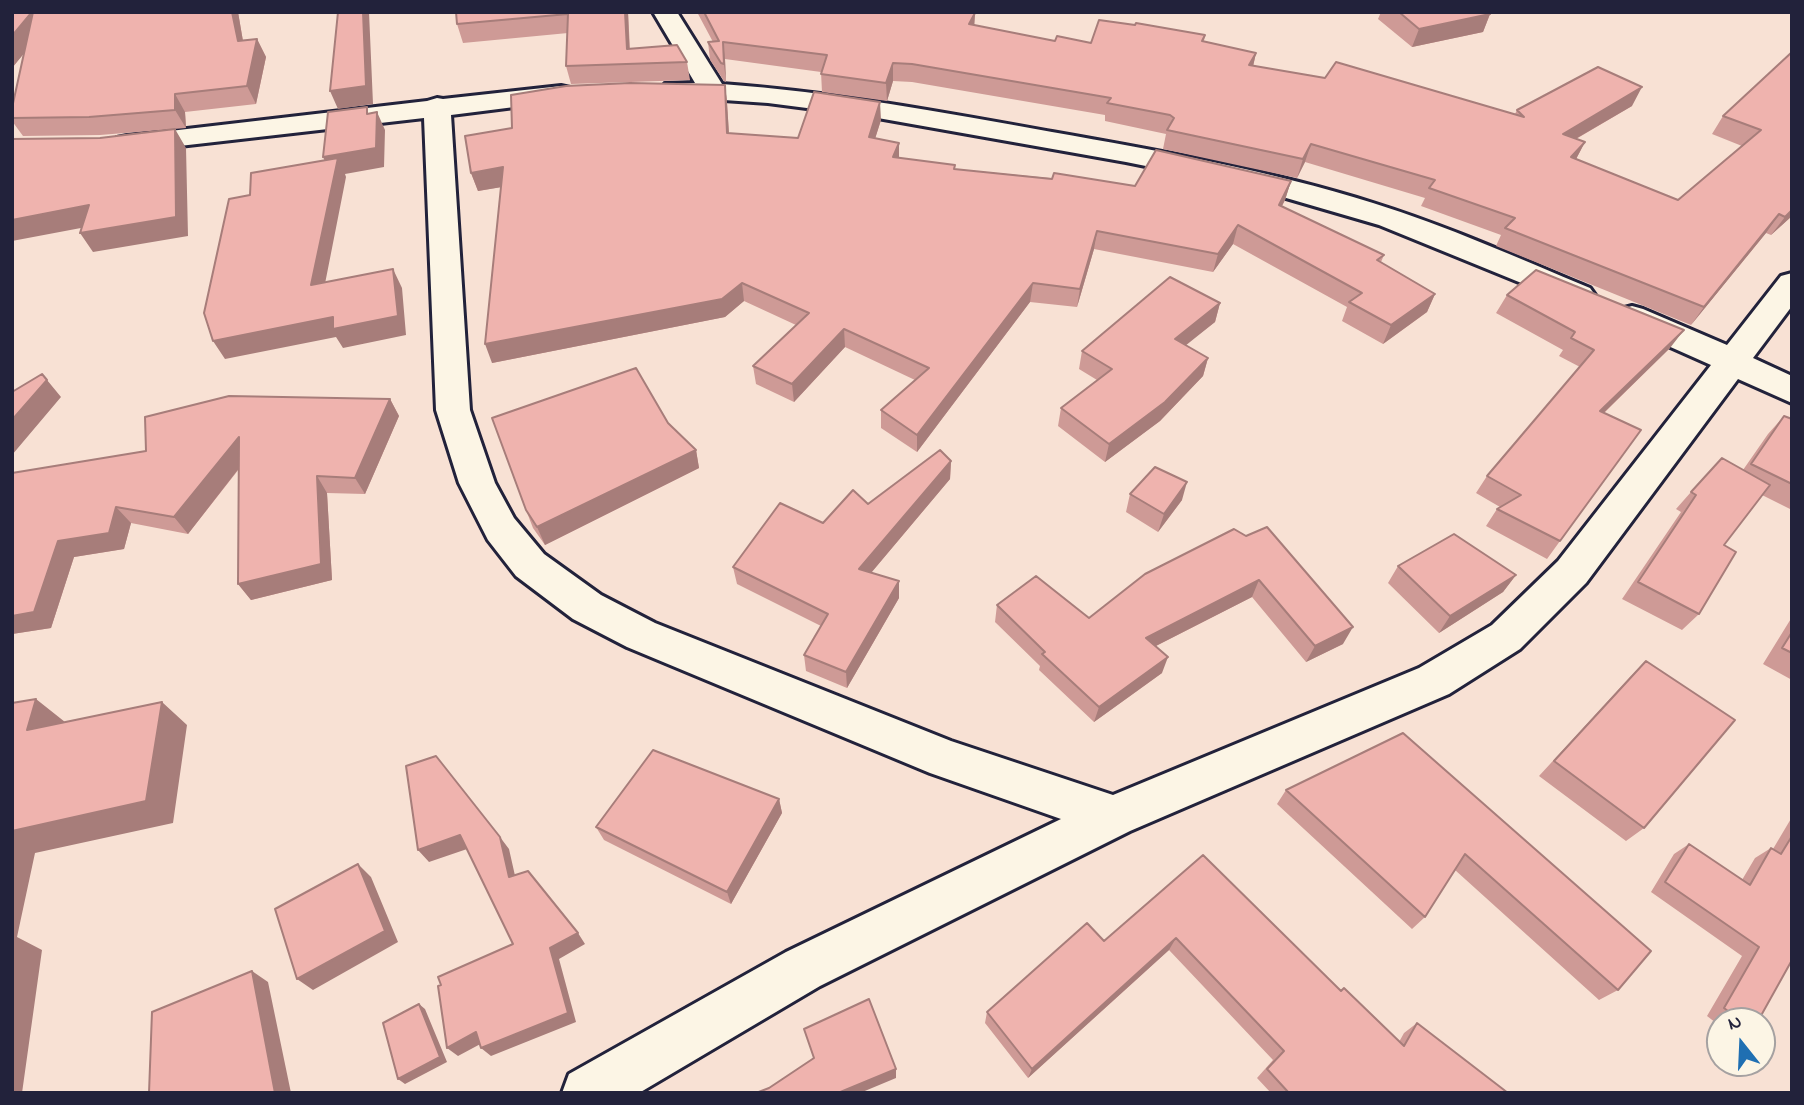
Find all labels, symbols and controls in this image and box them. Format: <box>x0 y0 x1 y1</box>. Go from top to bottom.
north arrow <box>1706 1007 1776 1077</box>
text: N <box>1725 1009 1745 1038</box>

